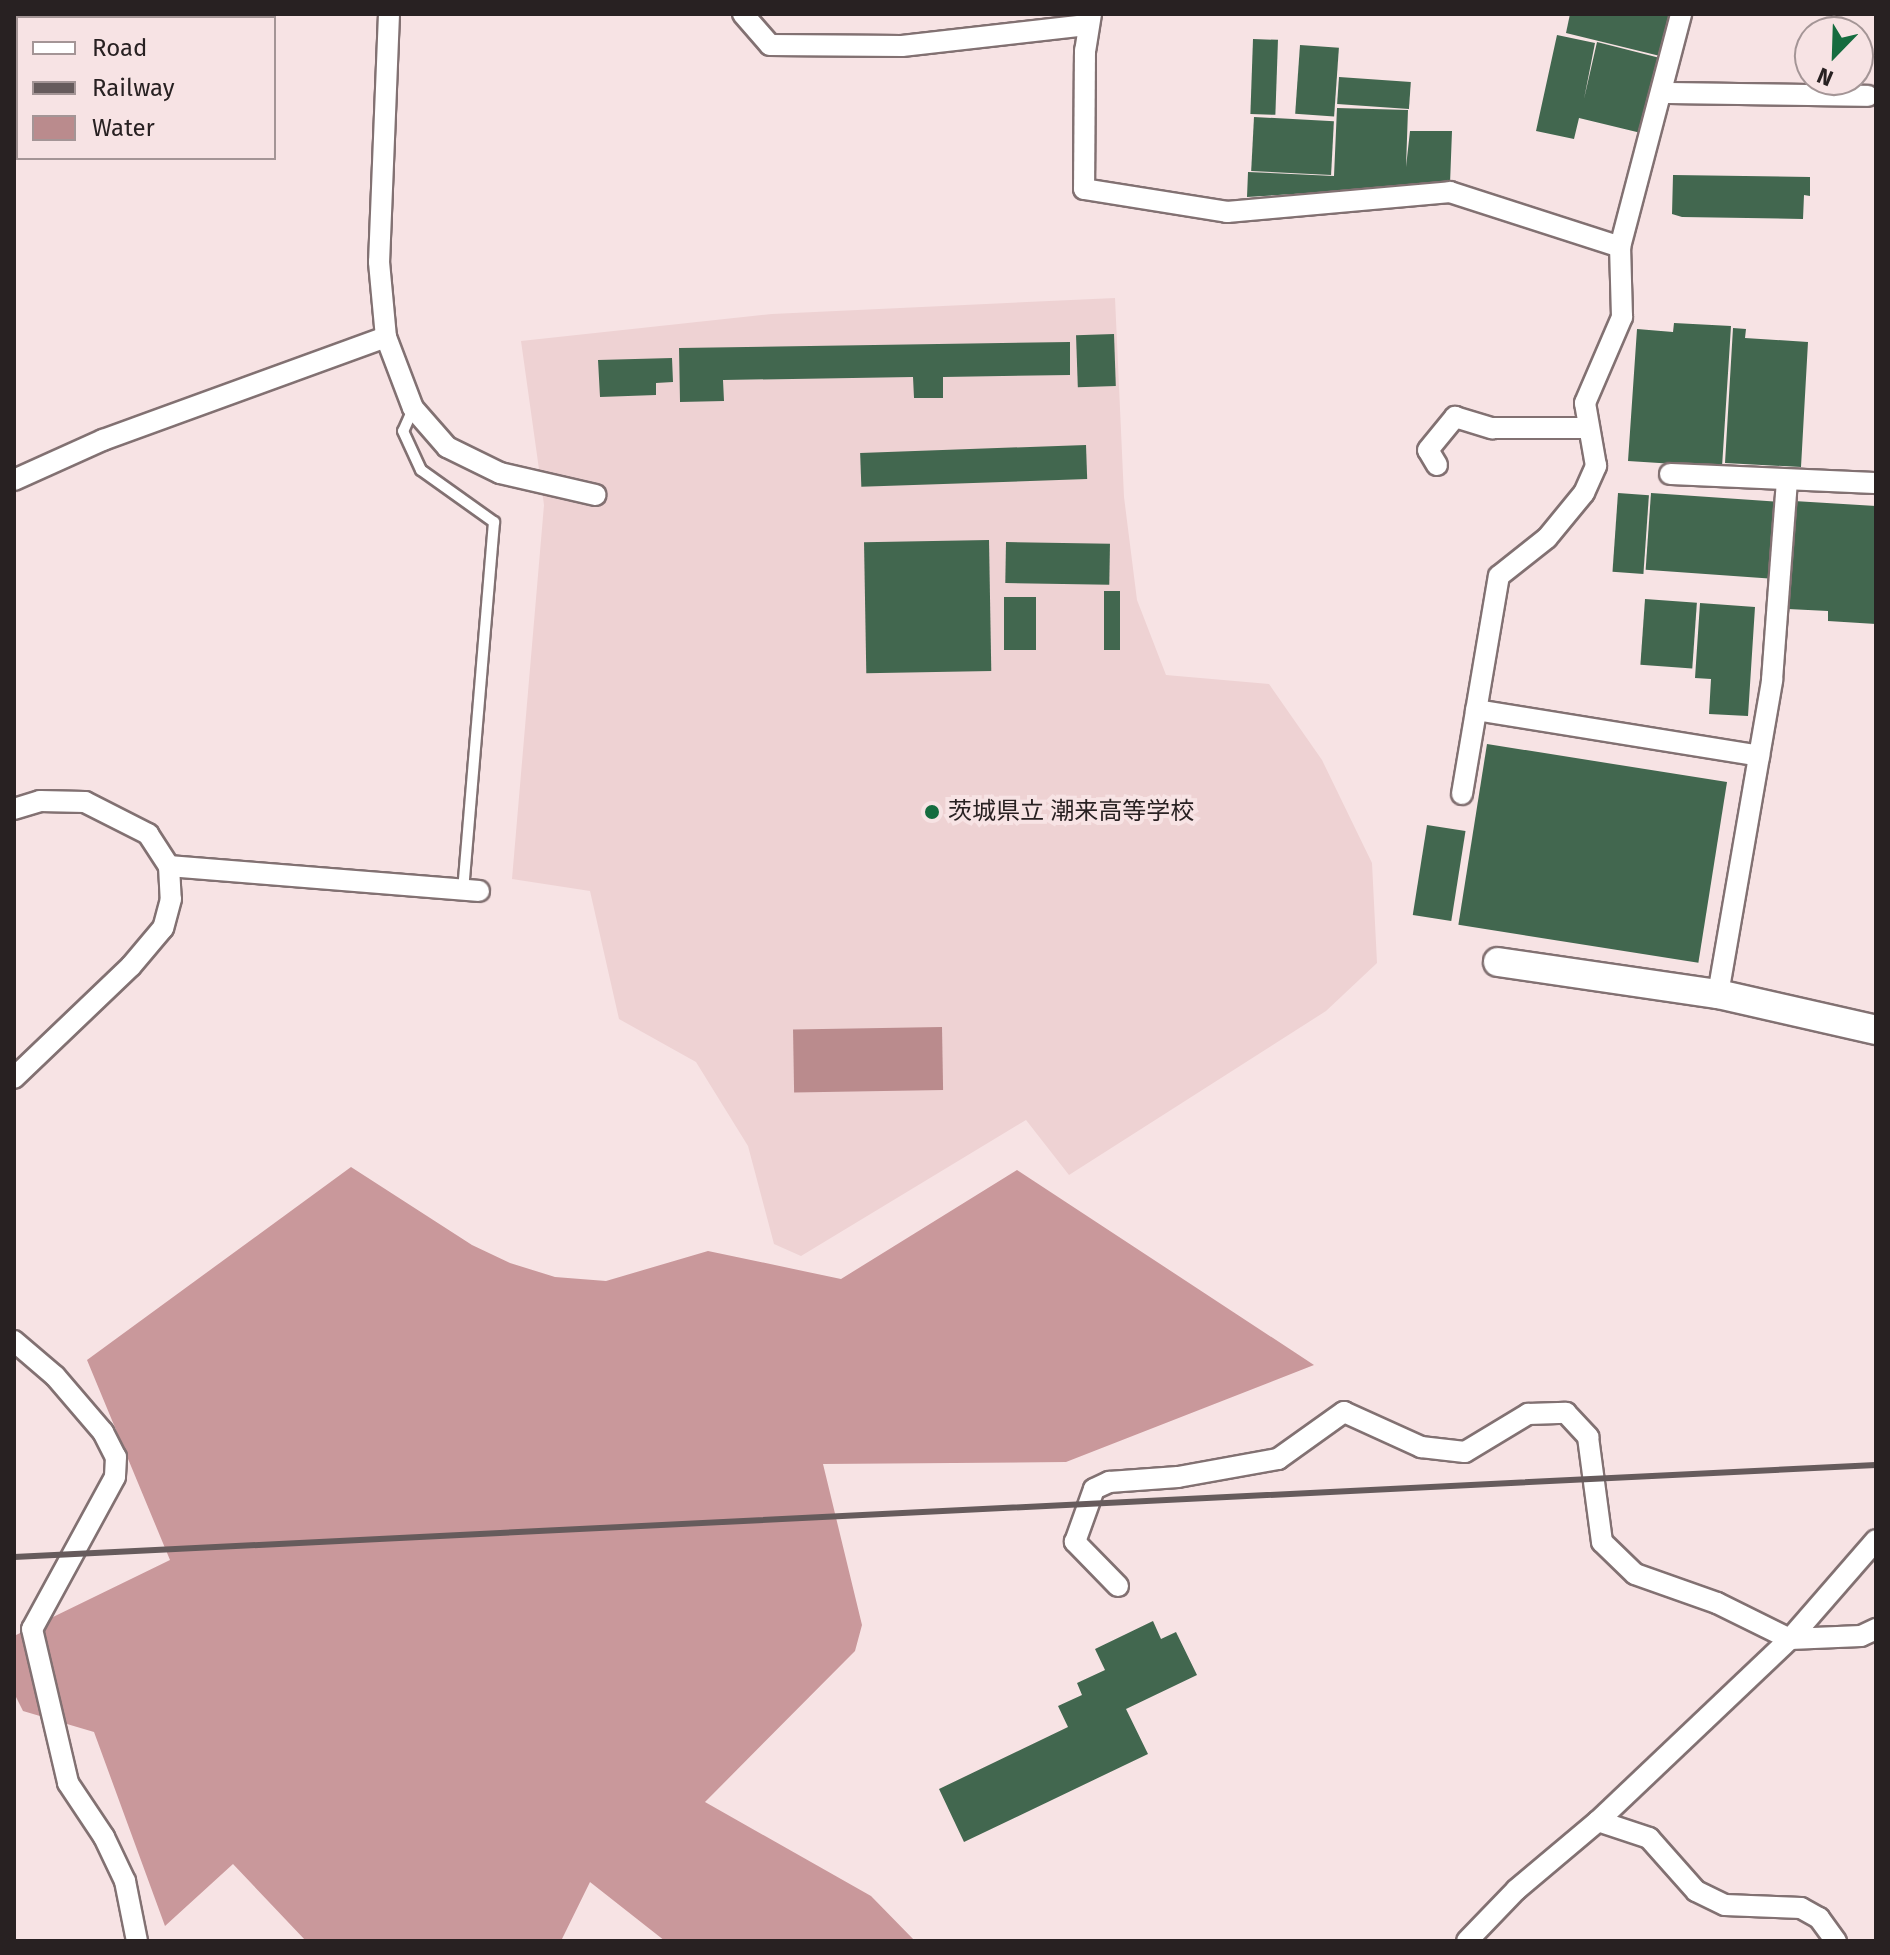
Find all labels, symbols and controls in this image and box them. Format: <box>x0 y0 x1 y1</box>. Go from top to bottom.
legend <box>16 16 276 160</box>
north arrow <box>1794 16 1874 96</box>
text: Road <box>92 34 147 62</box>
text: N <box>1813 61 1837 92</box>
text: Railway <box>92 74 175 102</box>
text: Water <box>92 114 155 142</box>
place label: 茨城県立 潮来高等学校 <box>948 798 1194 826</box>
marker: 茨城県立 潮来高等学校 <box>923 803 941 821</box>

